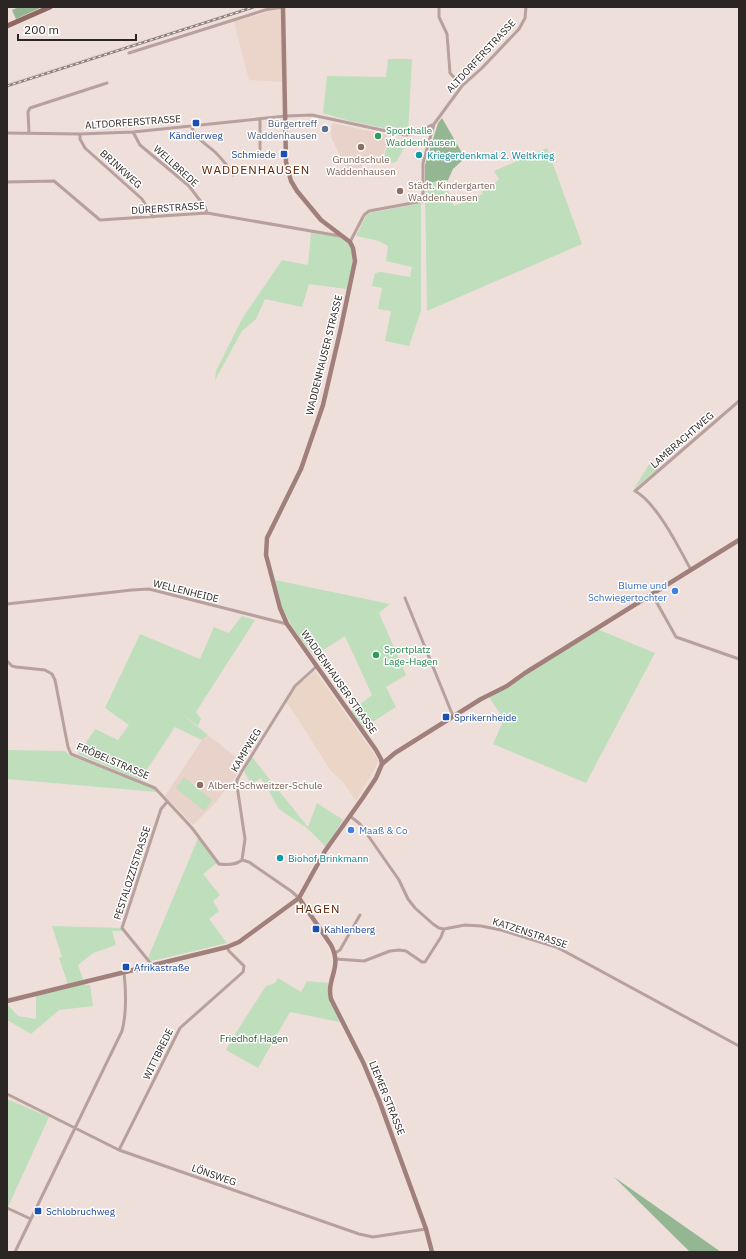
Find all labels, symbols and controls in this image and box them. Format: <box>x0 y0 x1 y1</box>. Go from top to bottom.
scale bar <box>18 16 136 42</box>
street label: ALTDORFERSTRASSE <box>444 16 519 96</box>
text: 200 m <box>24 22 59 37</box>
street label: ALTDORFERSTRASSE <box>85 112 182 132</box>
place label: Bürgertreff Waddenhausen <box>247 117 318 142</box>
marker: Kändlerweg <box>191 118 201 128</box>
marker: Bürgertreff Waddenhausen <box>320 124 330 134</box>
place label: Sporthalle Waddenhausen <box>386 124 456 149</box>
place label: Kändlerweg <box>169 129 223 142</box>
marker: Sporthalle Waddenhausen <box>373 131 383 141</box>
street label: WELLBREDE <box>151 142 201 190</box>
marker: Grundschule Waddenhausen <box>356 142 366 152</box>
street label: BRINKWEG <box>97 147 145 191</box>
place label: Schmiede <box>231 148 277 161</box>
marker: Schmiede <box>279 149 289 159</box>
place label: Kriegerdenkmal 2. Weltkrieg <box>427 149 555 162</box>
marker: Kriegerdenkmal 2. Weltkrieg <box>414 150 424 160</box>
place label: Grundschule Waddenhausen <box>326 153 396 178</box>
district label: WADDENHAUSEN <box>202 162 310 177</box>
place label: Städt. Kindergarten Waddenhausen <box>408 179 495 204</box>
marker: Städt. Kindergarten Waddenhausen <box>395 186 405 196</box>
street label: DÜRERSTRASSE <box>131 199 205 217</box>
street label: WADDENHAUSER STRASSE <box>303 293 345 417</box>
street label: LAMBRACHTWEG <box>648 409 716 471</box>
street label: WELLENHEIDE <box>152 577 220 605</box>
place label: Blume und Schwiegertochter <box>588 579 667 604</box>
marker: Blume und Schwiegertochter <box>670 586 680 596</box>
street label: WADDENHAUSER STRASSE <box>298 628 380 737</box>
place label: Sportplatz Lage-Hagen <box>384 643 438 668</box>
marker: Sportplatz Lage-Hagen <box>371 650 381 660</box>
place label: Sprikernheide <box>454 711 517 724</box>
marker: Sprikernheide <box>441 712 451 722</box>
street label: KAMPWEG <box>228 726 264 774</box>
street label: FRÖBELSTRASSE <box>75 740 152 782</box>
place label: Albert-Schweitzer-Schule <box>208 779 323 792</box>
marker: Albert-Schweitzer-Schule <box>195 780 205 790</box>
street label: PESTALOZZISTRASSE <box>111 824 153 922</box>
place label: Maaß & Co <box>359 824 408 837</box>
marker: Maaß & Co <box>346 825 356 835</box>
place label: Biohof Brinkmann <box>288 852 369 865</box>
marker: Biohof Brinkmann <box>275 853 285 863</box>
district label: HAGEN <box>296 901 340 916</box>
street label: KATZENSTRASSE <box>491 915 569 951</box>
place label: Kahlenberg <box>324 923 376 936</box>
marker: Kahlenberg <box>311 924 321 934</box>
place label: Afrikastraße <box>134 961 190 974</box>
marker: Afrikastraße <box>121 962 131 972</box>
street label: WITTBREDE <box>140 1026 176 1082</box>
park label: Friedhof Hagen <box>220 1032 288 1045</box>
street label: LIEMER STRASSE <box>366 1059 408 1137</box>
street label: LÖNSWEG <box>190 1161 238 1189</box>
place label: Schlobruchweg <box>46 1205 116 1218</box>
marker: Schlobruchweg <box>33 1206 43 1216</box>

